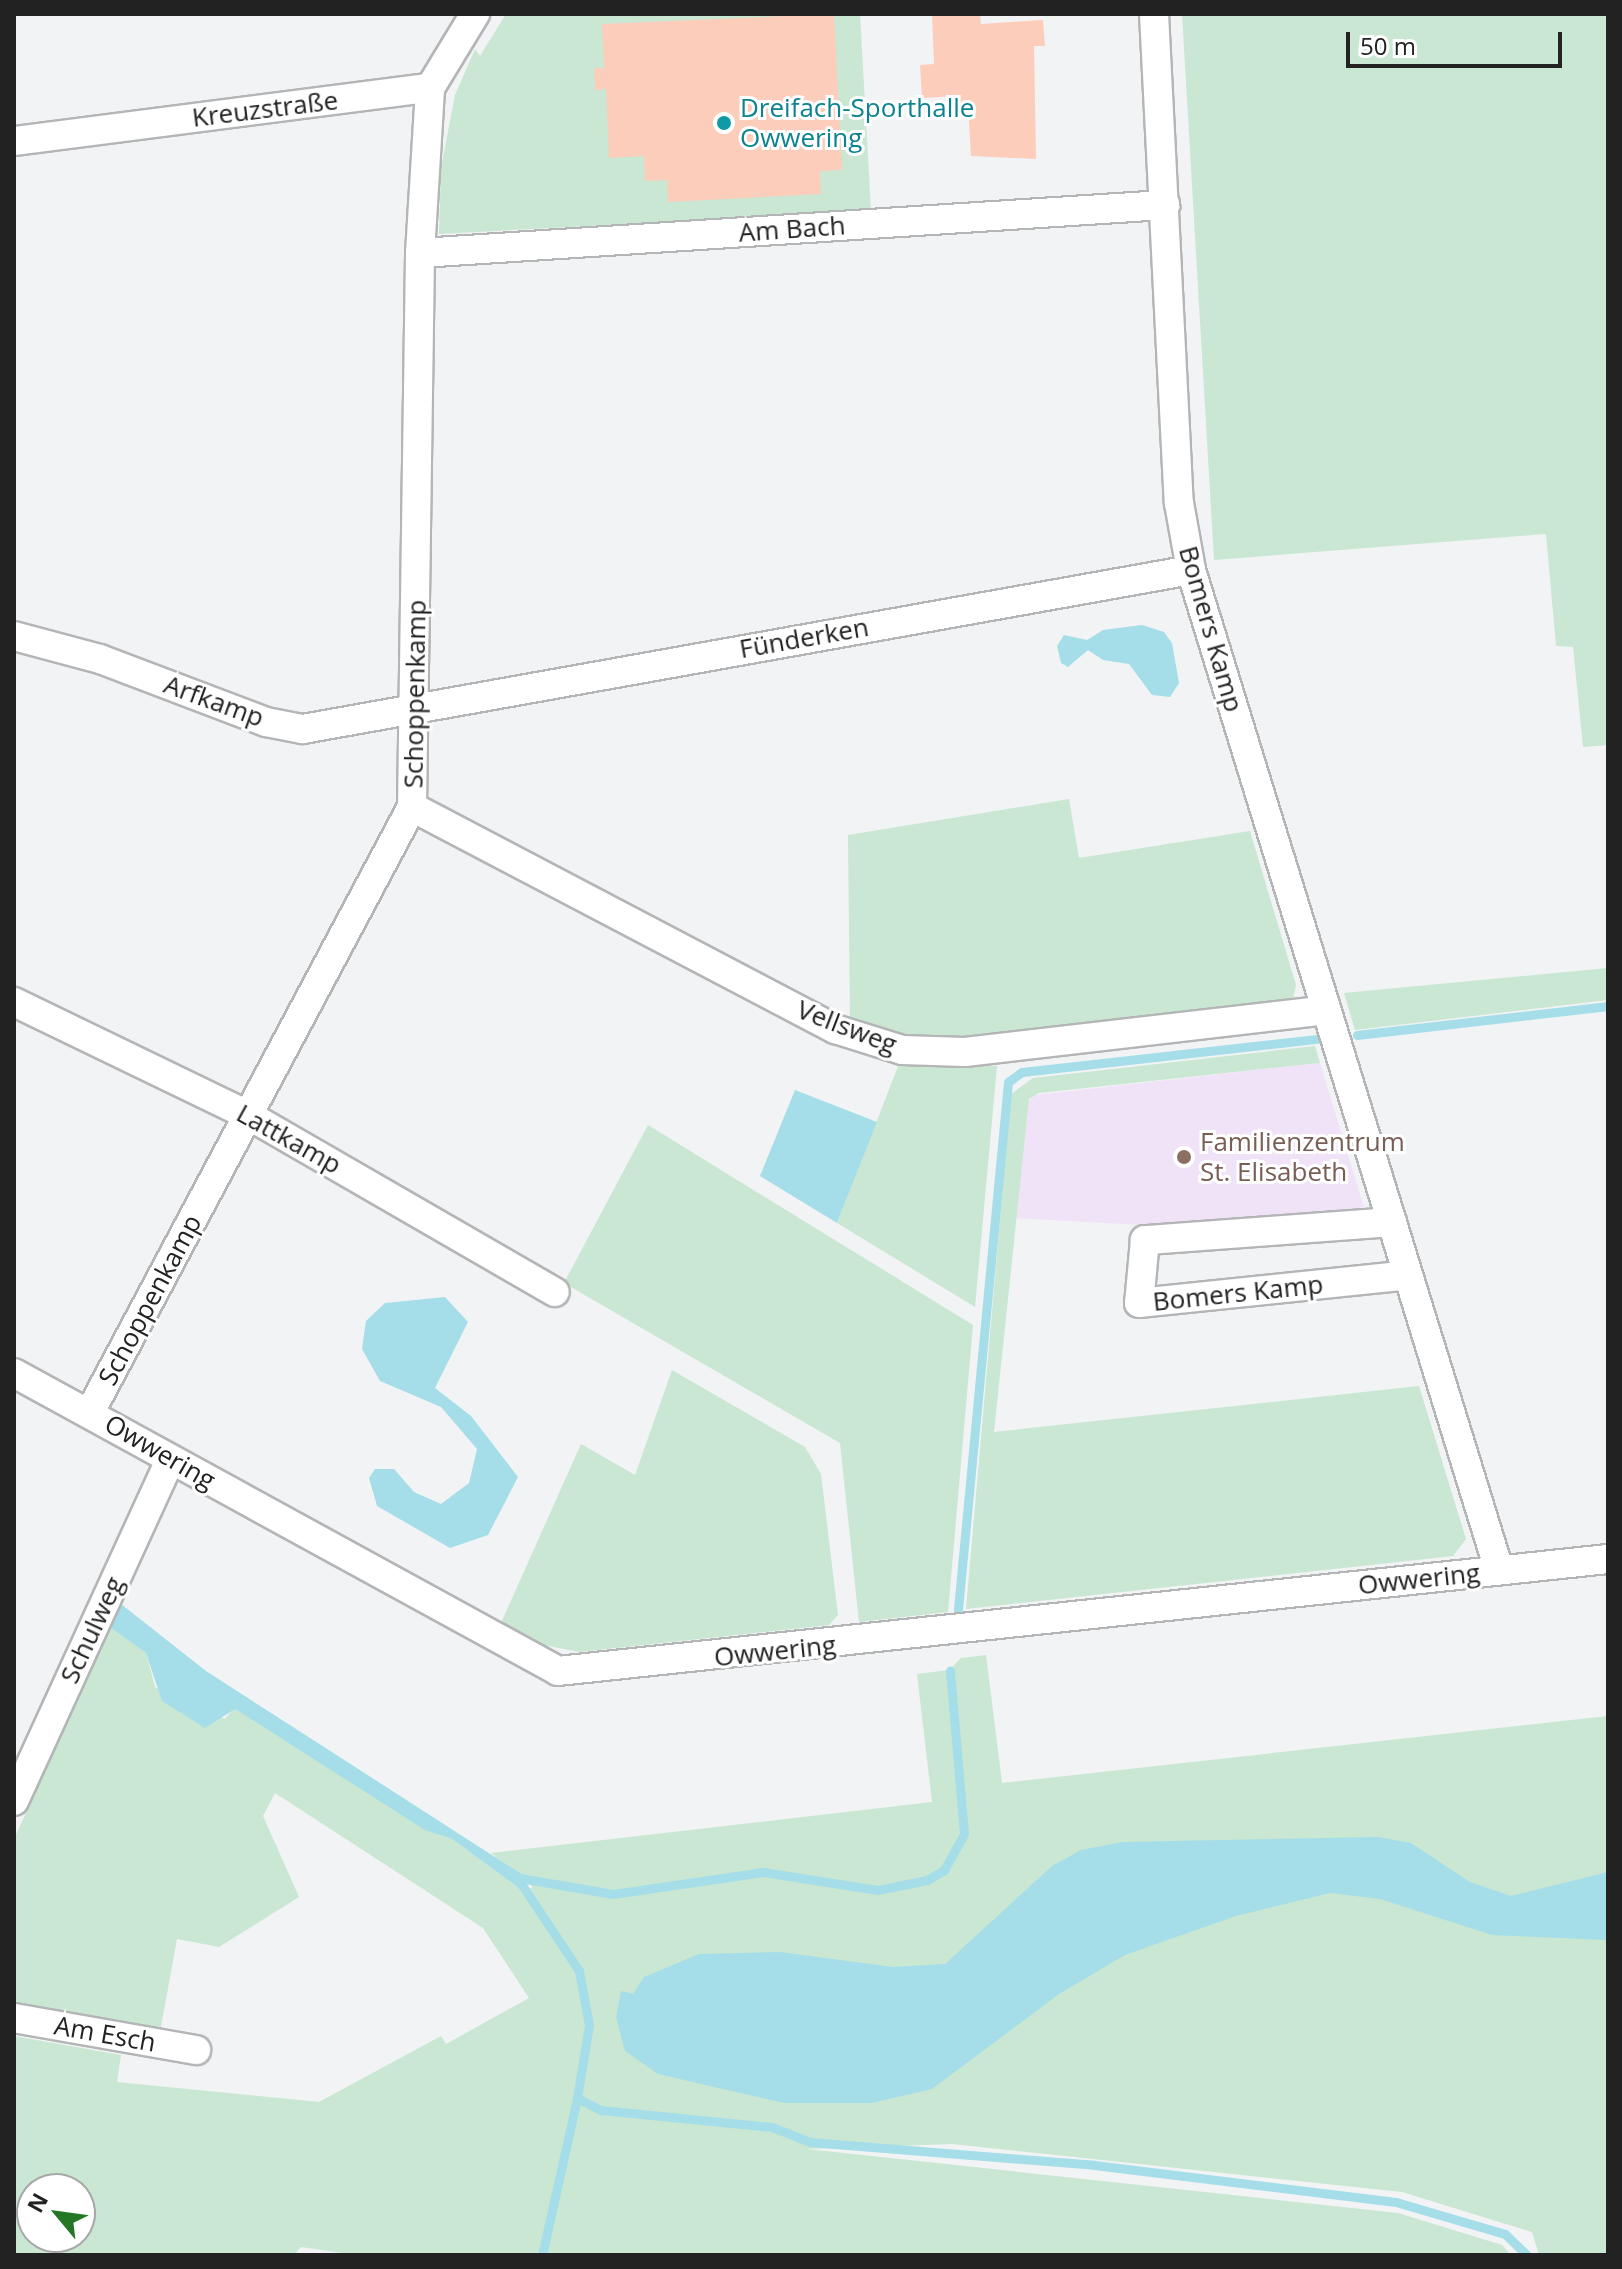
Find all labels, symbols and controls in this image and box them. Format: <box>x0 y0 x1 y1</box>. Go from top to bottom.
scale bar <box>1350 16 1566 66</box>
text: 50 m <box>1360 29 1416 62</box>
street label: Kreuzstraße <box>190 85 340 133</box>
place label: Dreifach-Sporthalle Owwering <box>740 92 974 154</box>
marker: Dreifach-Sporthalle Owwering <box>715 114 733 132</box>
street label: Am Bach <box>738 210 846 248</box>
street label: Bomers Kamp <box>1172 542 1250 716</box>
street label: Schoppenkamp <box>398 599 432 789</box>
street label: Fünderken <box>737 611 871 665</box>
street label: Arfkamp <box>160 669 268 733</box>
street label: Vellsweg <box>793 994 901 1060</box>
street label: Lattkamp <box>231 1098 347 1180</box>
place label: Familienzentrum St. Elisabeth <box>1200 1126 1405 1188</box>
marker: Familienzentrum St. Elisabeth <box>1175 1148 1193 1166</box>
street label: Schoppenkamp <box>92 1209 208 1391</box>
street label: Bomers Kamp <box>1151 1269 1325 1317</box>
street label: Owwering <box>99 1408 221 1496</box>
street label: Owwering <box>1357 1557 1481 1601</box>
street label: Schulweg <box>54 1572 130 1688</box>
street label: Owwering <box>713 1629 837 1673</box>
street label: Am Esch <box>52 2010 158 2058</box>
north arrow <box>16 2173 96 2253</box>
text: N <box>19 2187 54 2217</box>

